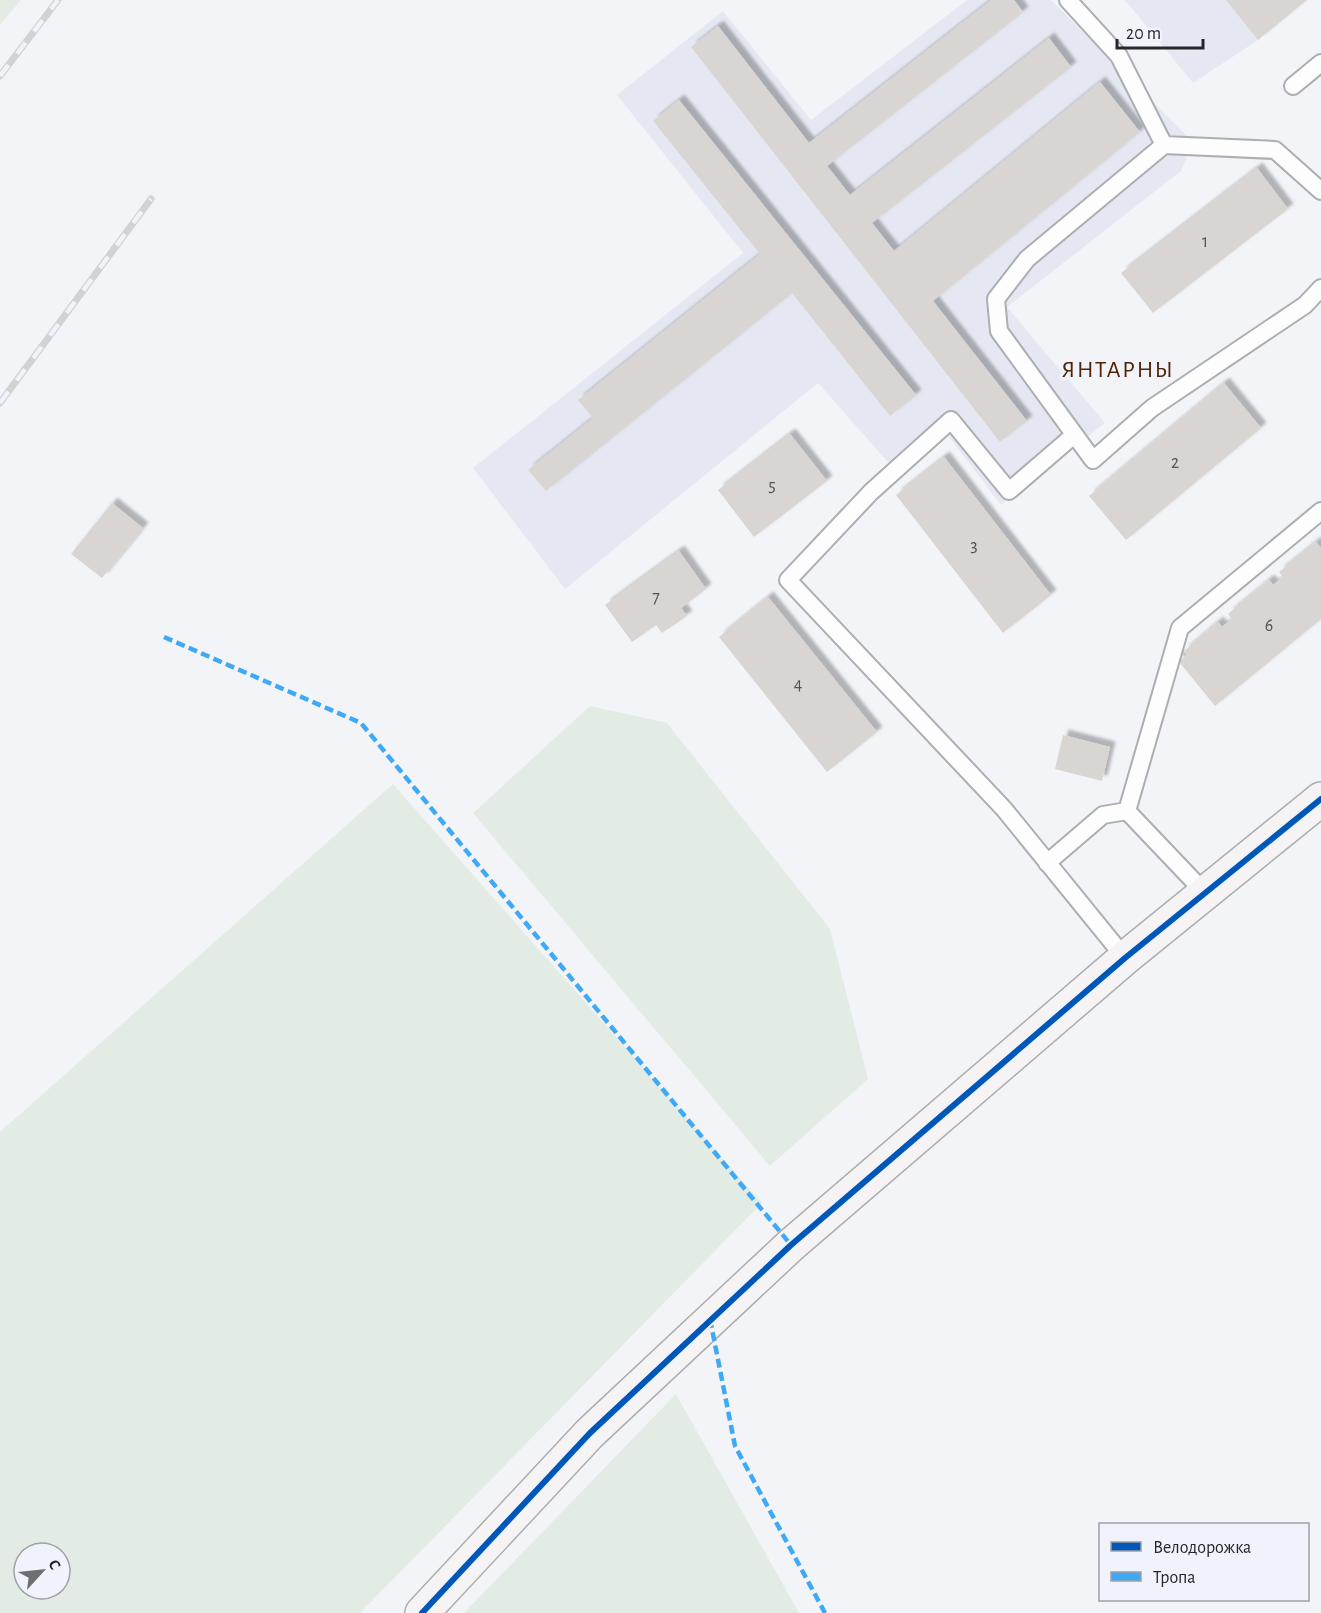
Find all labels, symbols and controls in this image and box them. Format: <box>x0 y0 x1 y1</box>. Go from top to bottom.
scale bar <box>1117 12 1202 50</box>
text: 20 m <box>1126 25 1161 43</box>
house number: 1 <box>1202 233 1208 251</box>
district label: ЯНТАРНЫ <box>1062 358 1174 382</box>
house number: 2 <box>1171 454 1179 472</box>
house number: 5 <box>768 477 776 495</box>
house number: 3 <box>970 537 978 555</box>
house number: 7 <box>652 589 660 607</box>
house number: 6 <box>1265 617 1273 635</box>
house number: 4 <box>794 676 803 694</box>
legend <box>1099 1523 1309 1601</box>
text: Велодорожка <box>1153 1539 1251 1557</box>
north arrow <box>12 1541 72 1601</box>
text: С <box>45 1557 64 1572</box>
text: Тропа <box>1153 1569 1196 1587</box>

